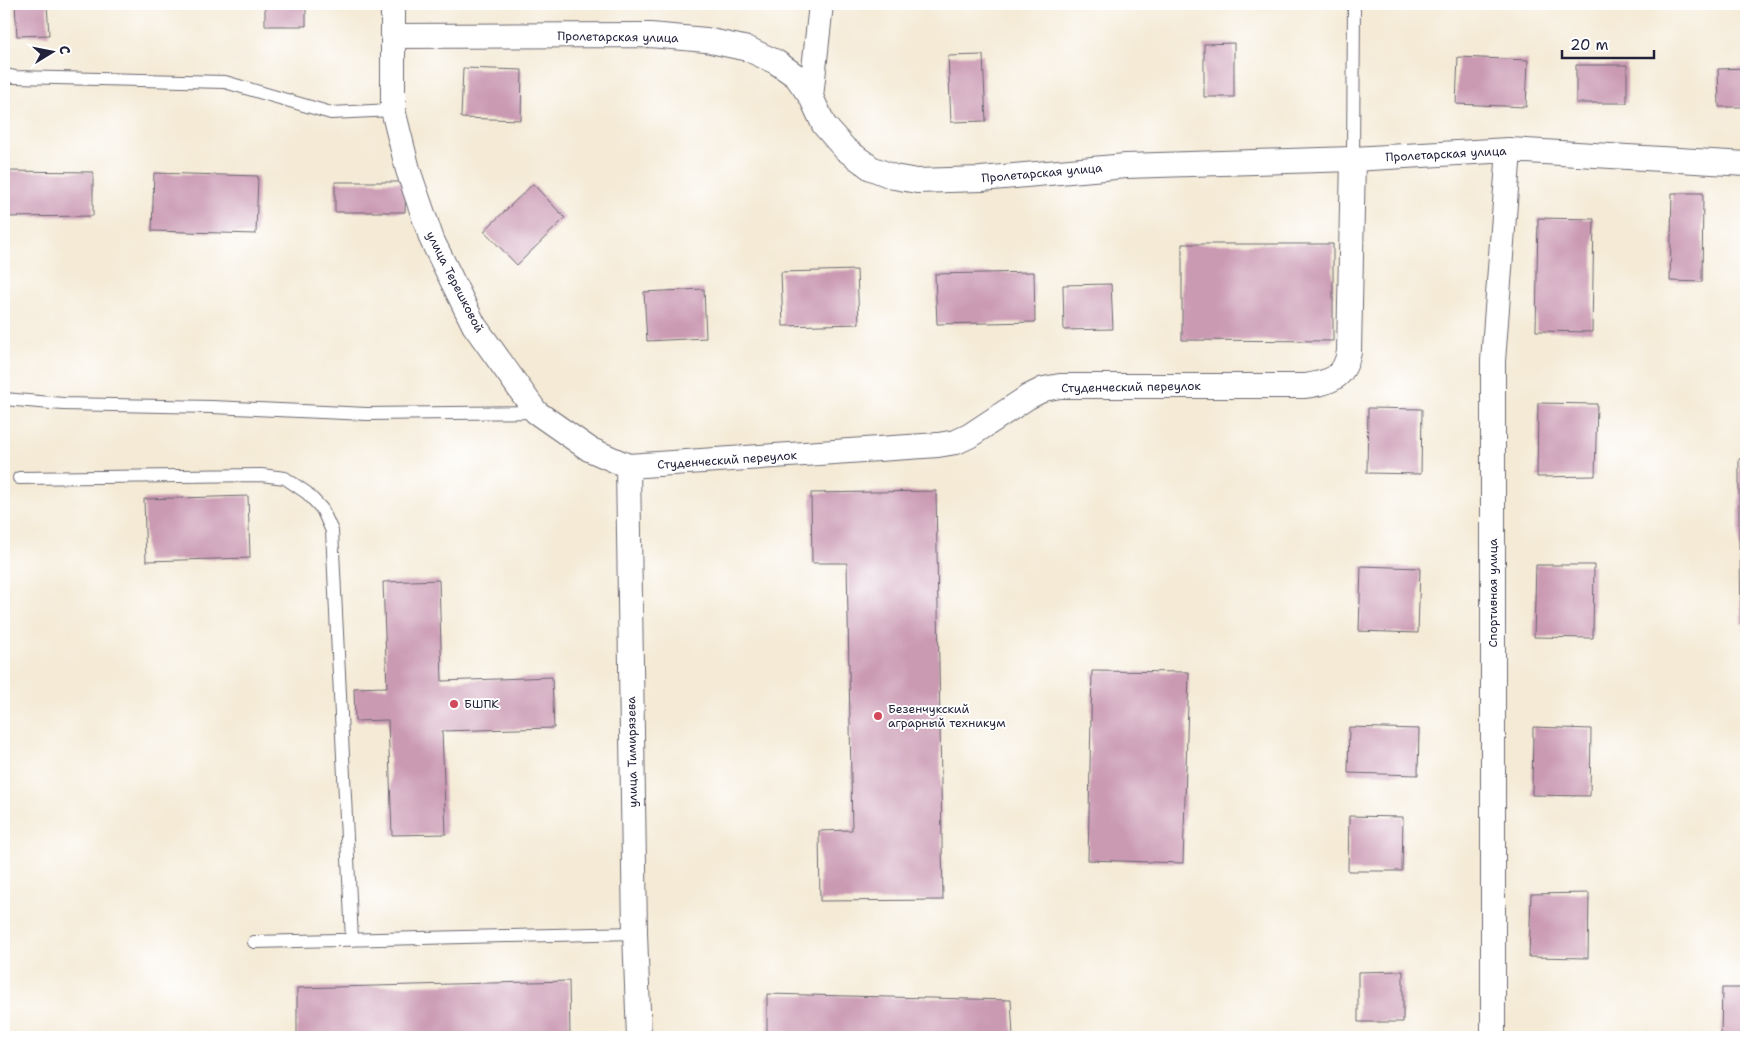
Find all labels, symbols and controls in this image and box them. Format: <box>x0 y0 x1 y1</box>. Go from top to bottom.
north arrow <box>28 28 78 78</box>
street label: Пролетарская улица <box>557 28 679 46</box>
scale bar <box>1562 28 1655 60</box>
text: 20 m <box>1570 35 1609 55</box>
text: С <box>55 44 74 56</box>
street label: Пролетарская улица <box>1385 143 1508 165</box>
street label: Пролетарская улица <box>981 160 1104 186</box>
street label: улица Терешковой <box>422 229 488 336</box>
street label: Студенческий переулок <box>1061 378 1202 396</box>
street label: Студенческий переулок <box>657 447 798 473</box>
street label: Спортивная улица <box>1485 538 1501 648</box>
place label: БШПК <box>464 696 499 712</box>
street label: улица Тимирязева <box>623 696 641 808</box>
marker: БШПК <box>448 698 460 710</box>
place label: Безенчукский аграрный техникум <box>888 701 1006 731</box>
marker: Безенчукский аграрный техникум <box>872 710 884 722</box>

